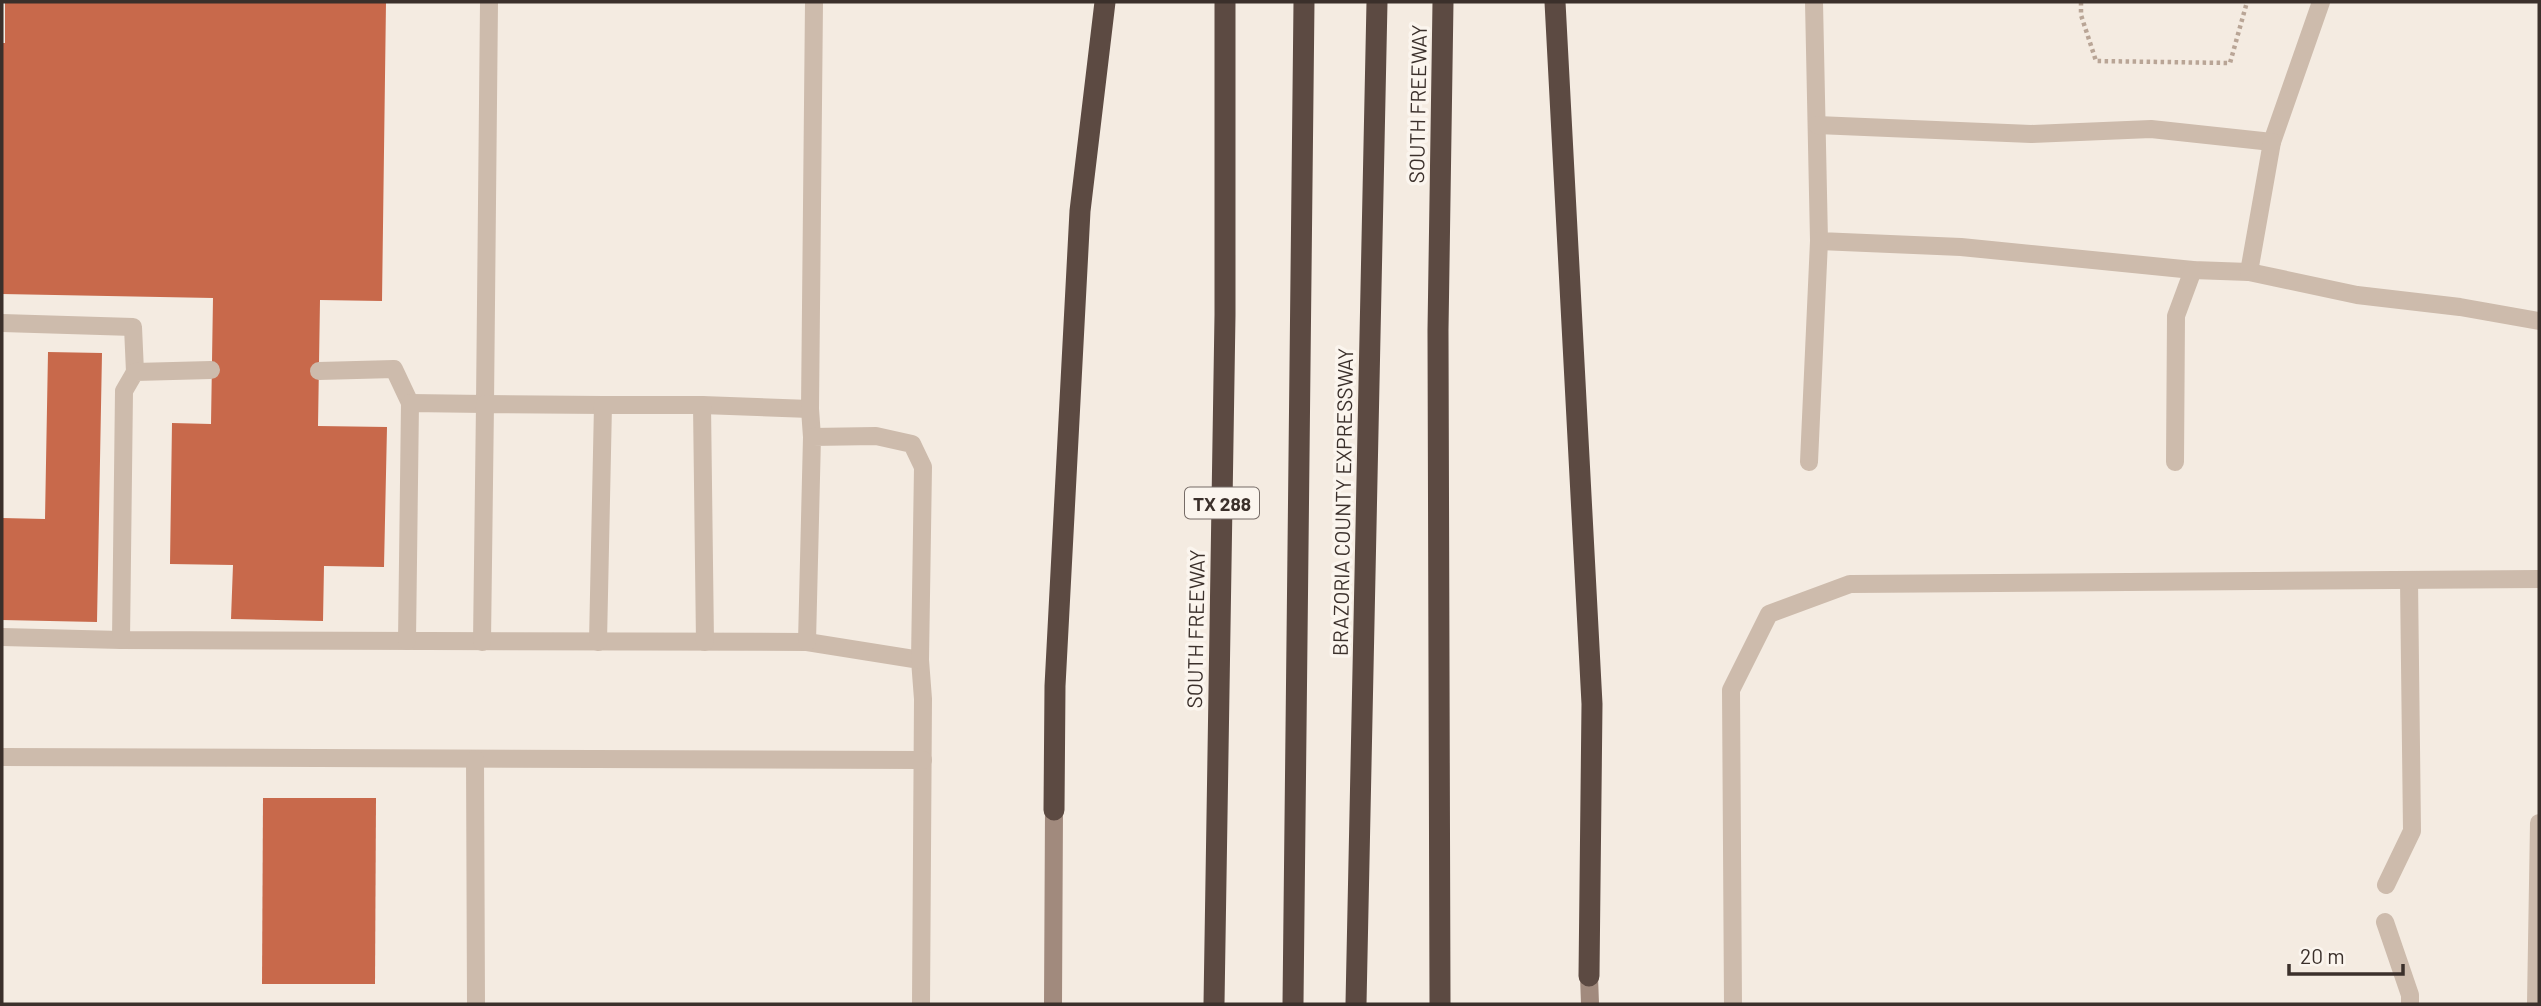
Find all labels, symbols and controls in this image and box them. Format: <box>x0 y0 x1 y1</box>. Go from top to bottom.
street label: SOUTH FREEWAY <box>1403 24 1431 184</box>
street label: BRAZORIA COUNTY EXPRESSWAY <box>1327 348 1357 656</box>
road number: TX 288 <box>1185 488 1259 518</box>
street label: SOUTH FREEWAY <box>1181 549 1209 709</box>
scale bar <box>2289 932 2403 976</box>
text: 20 m <box>2300 943 2345 968</box>

